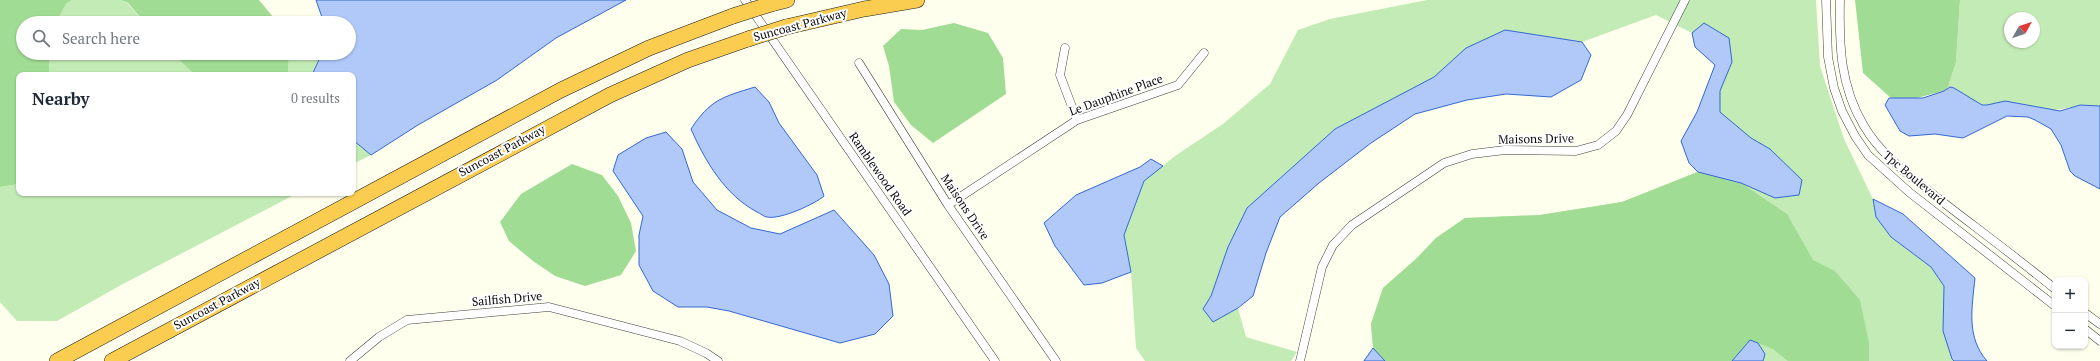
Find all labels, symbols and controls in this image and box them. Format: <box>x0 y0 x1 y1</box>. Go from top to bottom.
street label: Suncoast Parkway <box>752 5 849 44</box>
north arrow <box>2004 12 2040 48</box>
search box <box>16 16 356 60</box>
icon: search <box>30 27 52 49</box>
text: Search here <box>62 28 140 48</box>
street label: Le Dauphine Place <box>1067 71 1165 118</box>
text: Nearby <box>32 87 90 110</box>
text: 0 results <box>291 89 340 107</box>
street label: Suncoast Parkway <box>456 121 548 180</box>
street label: Ramblewood Road <box>846 129 915 219</box>
street label: Maisons Drive <box>1498 130 1574 147</box>
street label: Tpc Boulevard <box>1880 147 1949 208</box>
street label: Maisons Drive <box>938 171 993 242</box>
street label: Suncoast Parkway <box>171 274 263 333</box>
map controls <box>2052 277 2088 349</box>
button: + <box>2052 277 2088 313</box>
street label: Sailfish Drive <box>471 288 543 309</box>
button: − <box>2052 313 2088 349</box>

